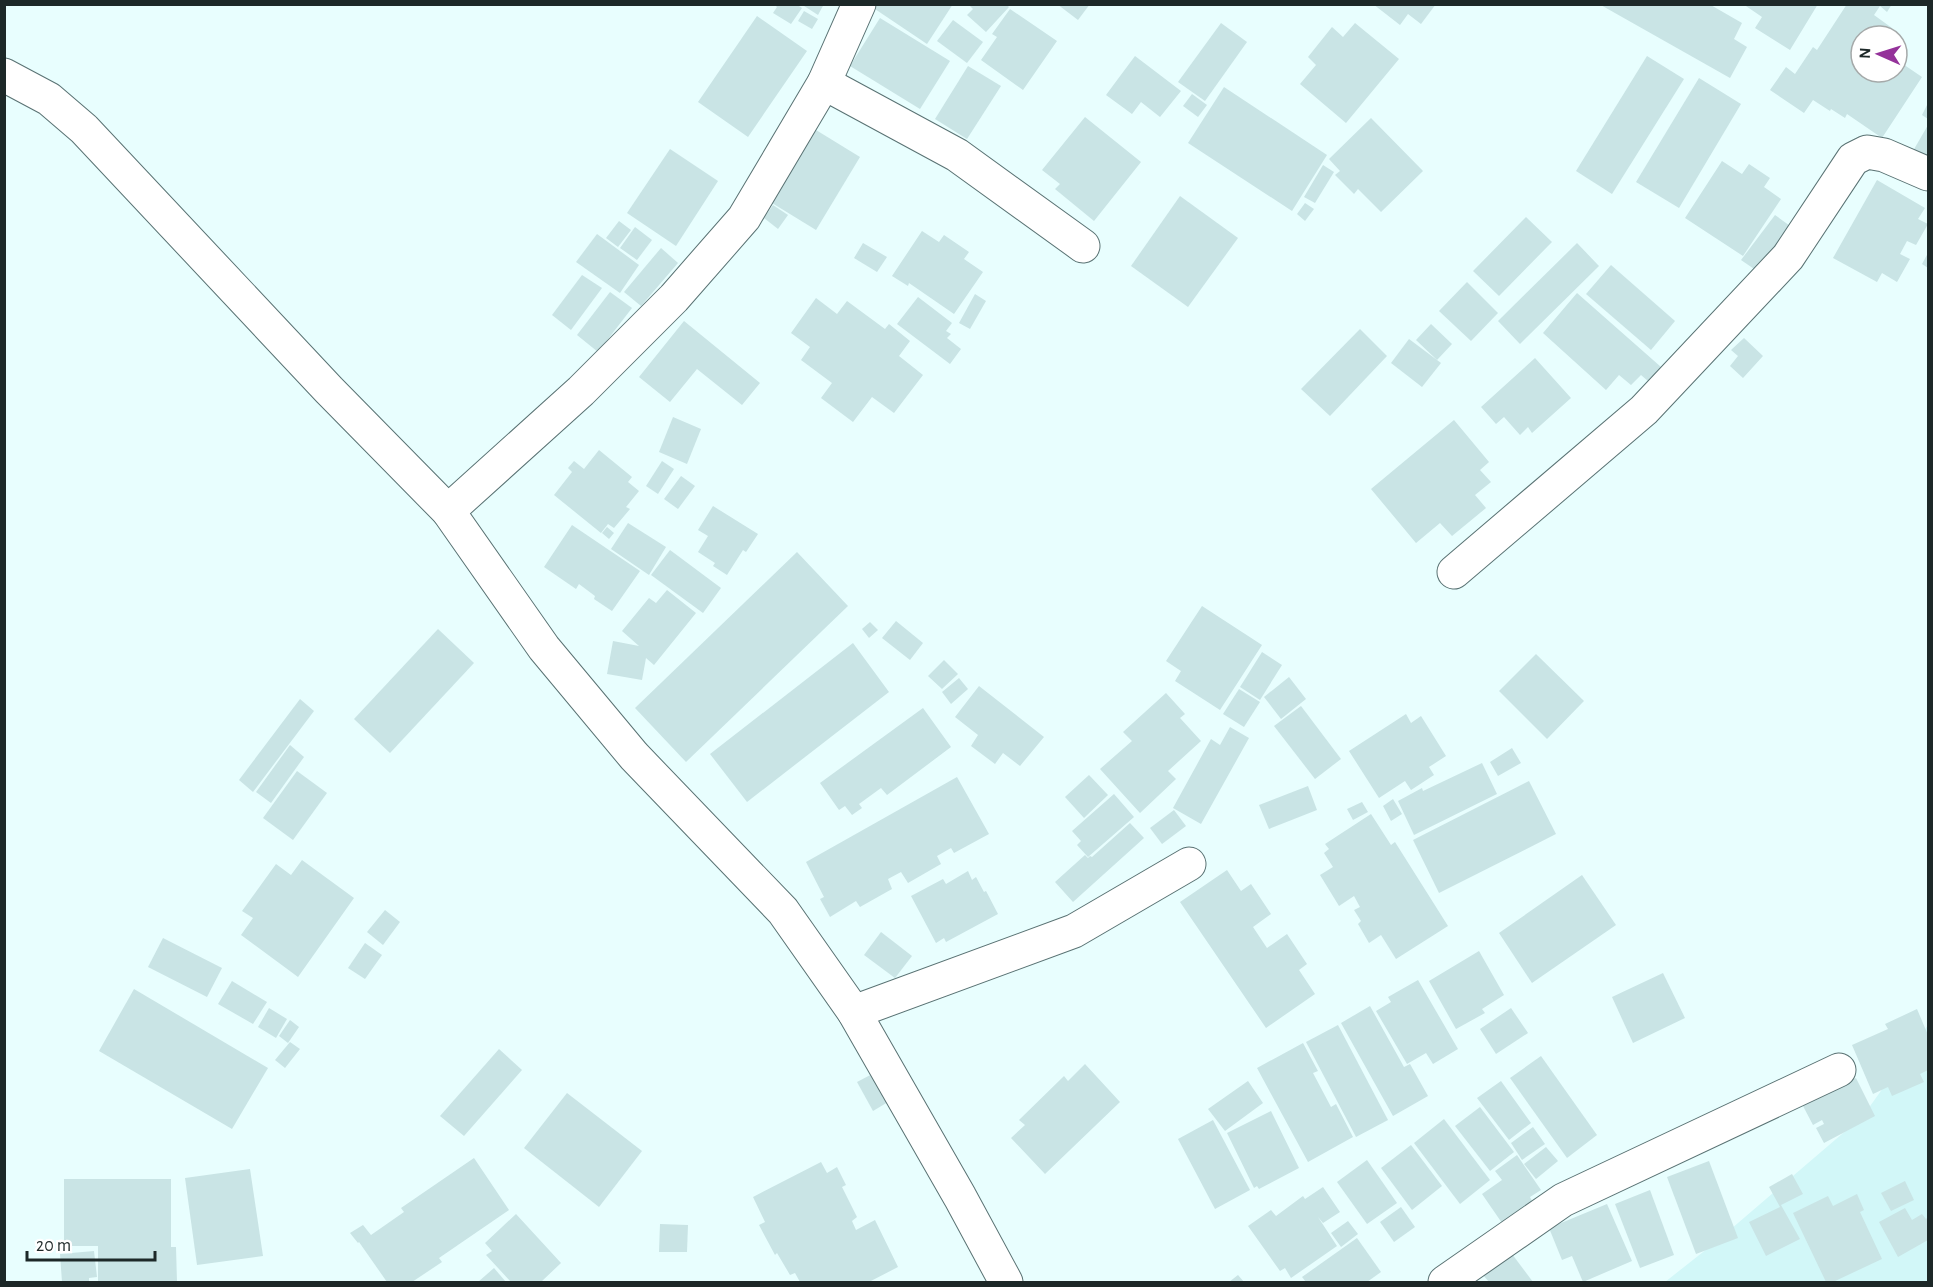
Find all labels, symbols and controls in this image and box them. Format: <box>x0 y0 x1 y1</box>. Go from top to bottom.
north arrow <box>1849 24 1909 84</box>
text: N <box>1857 47 1873 59</box>
scale bar <box>27 1224 154 1262</box>
text: 20 m <box>36 1237 71 1255</box>

